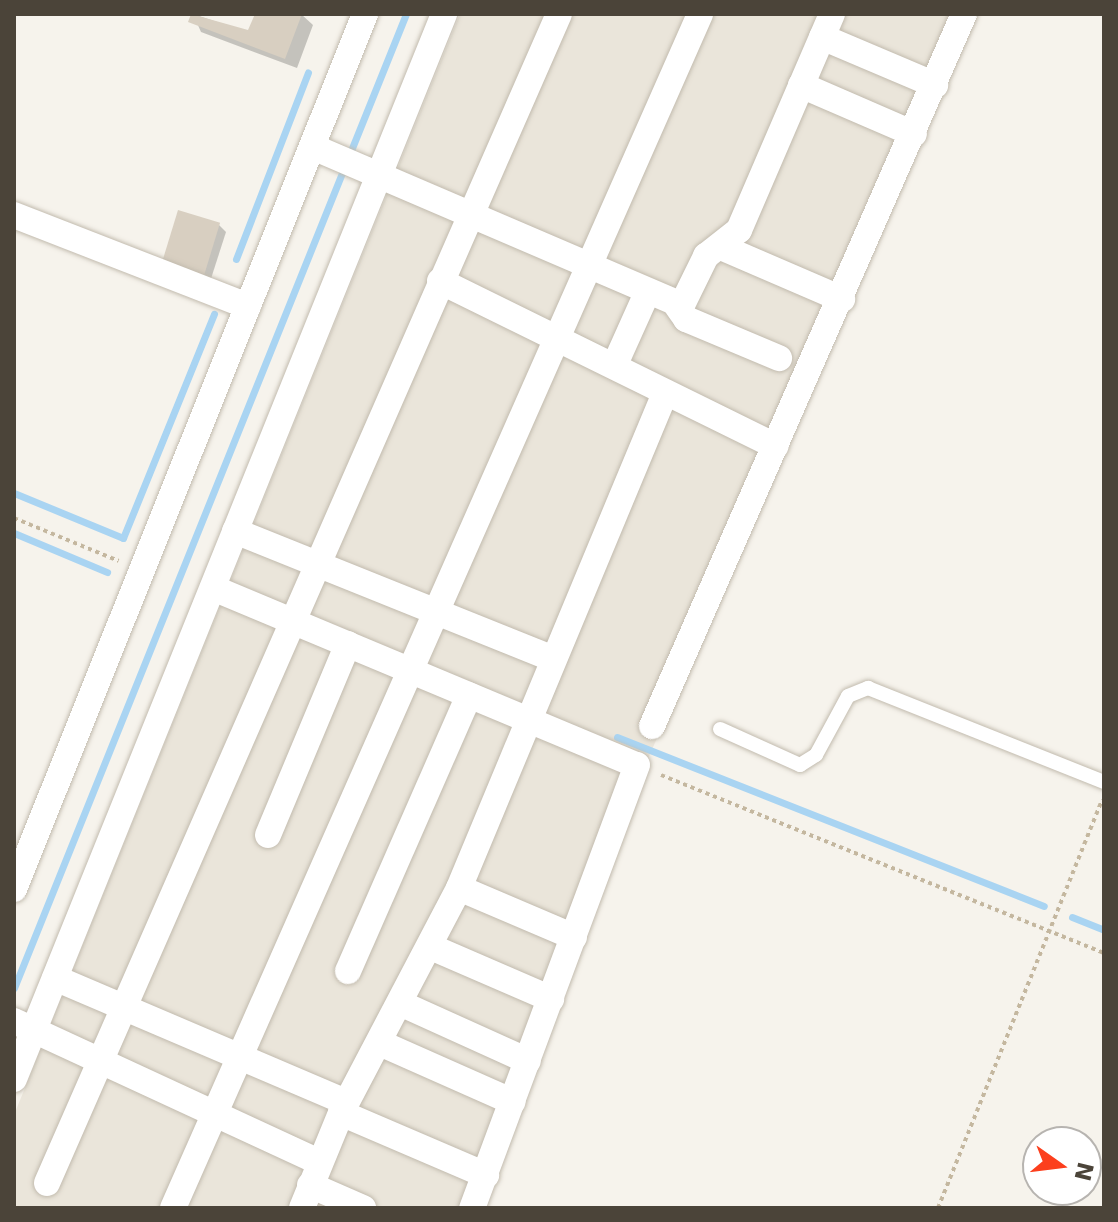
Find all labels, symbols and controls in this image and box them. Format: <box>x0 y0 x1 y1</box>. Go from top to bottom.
north arrow <box>1022 1126 1102 1206</box>
text: N <box>1069 1159 1098 1183</box>

